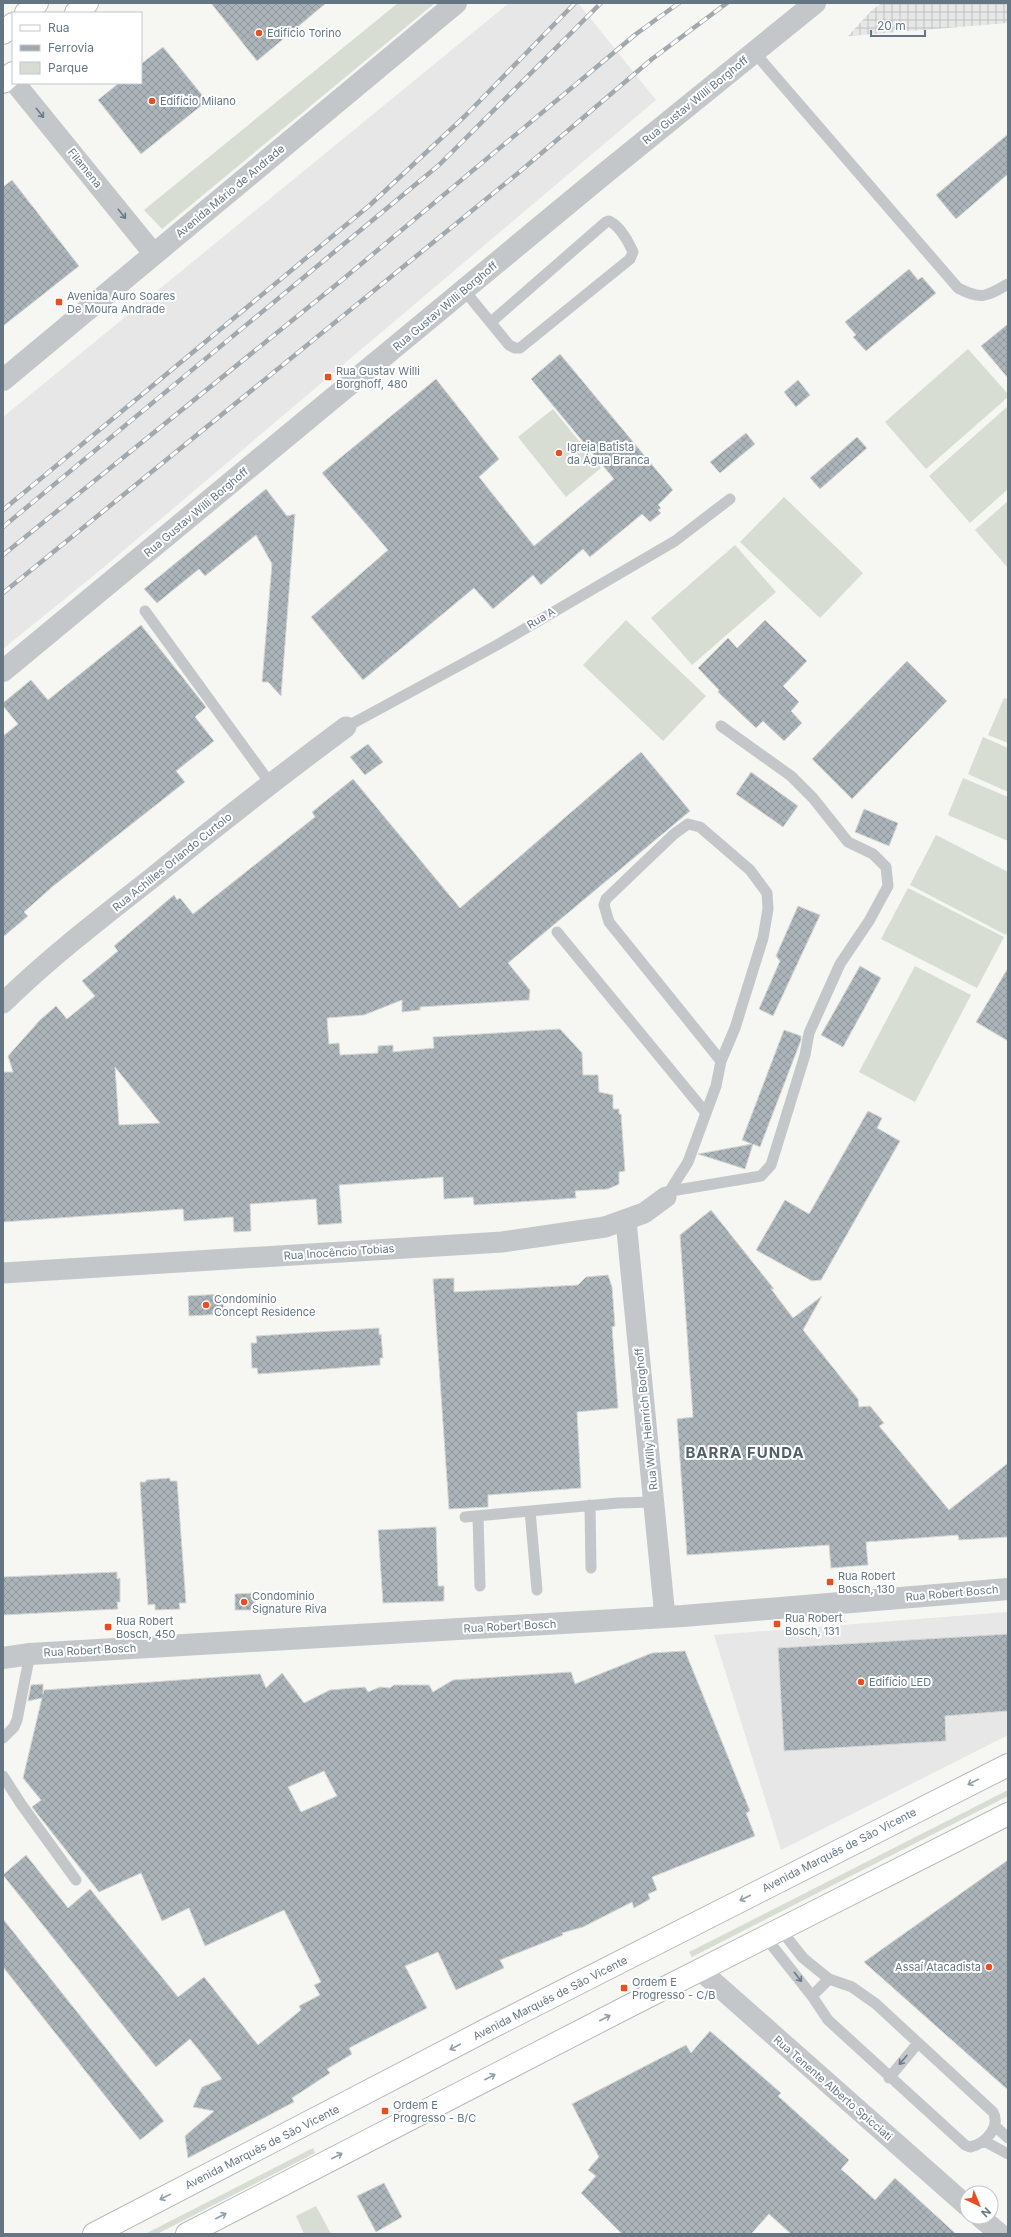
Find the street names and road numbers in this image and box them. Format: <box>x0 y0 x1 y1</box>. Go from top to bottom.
street label: Rua Gustav Willi Borghoff <box>639 53 751 147</box>
street label: Avenida Mário de Andrade <box>173 141 287 241</box>
street label: Filamena <box>65 145 105 191</box>
street label: Rua Gustav Willi Borghoff <box>390 258 500 354</box>
street label: Rua Gustav Willi Borghoff <box>141 464 251 560</box>
street label: Rua A <box>524 604 558 632</box>
street label: Rua Achilles Orlando Curtolo <box>110 809 235 914</box>
street label: Rua Inocêncio Tobias <box>283 1241 395 1263</box>
street label: Rua Willy Heinrich Borghoff <box>632 1347 660 1491</box>
street label: Rua Robert Bosch <box>905 1582 999 1604</box>
street label: Rua Robert Bosch <box>463 1617 557 1635</box>
street label: Rua Robert Bosch <box>43 1641 137 1659</box>
street label: Avenida Marquês de São Vicente <box>759 1805 919 1895</box>
street label: Avenida Marquês de São Vicente <box>470 1953 630 2043</box>
street label: Rua Tenente Alberto Spicciati <box>771 2033 895 2143</box>
street label: Avenida Marquês de São Vicente <box>182 2102 342 2192</box>

